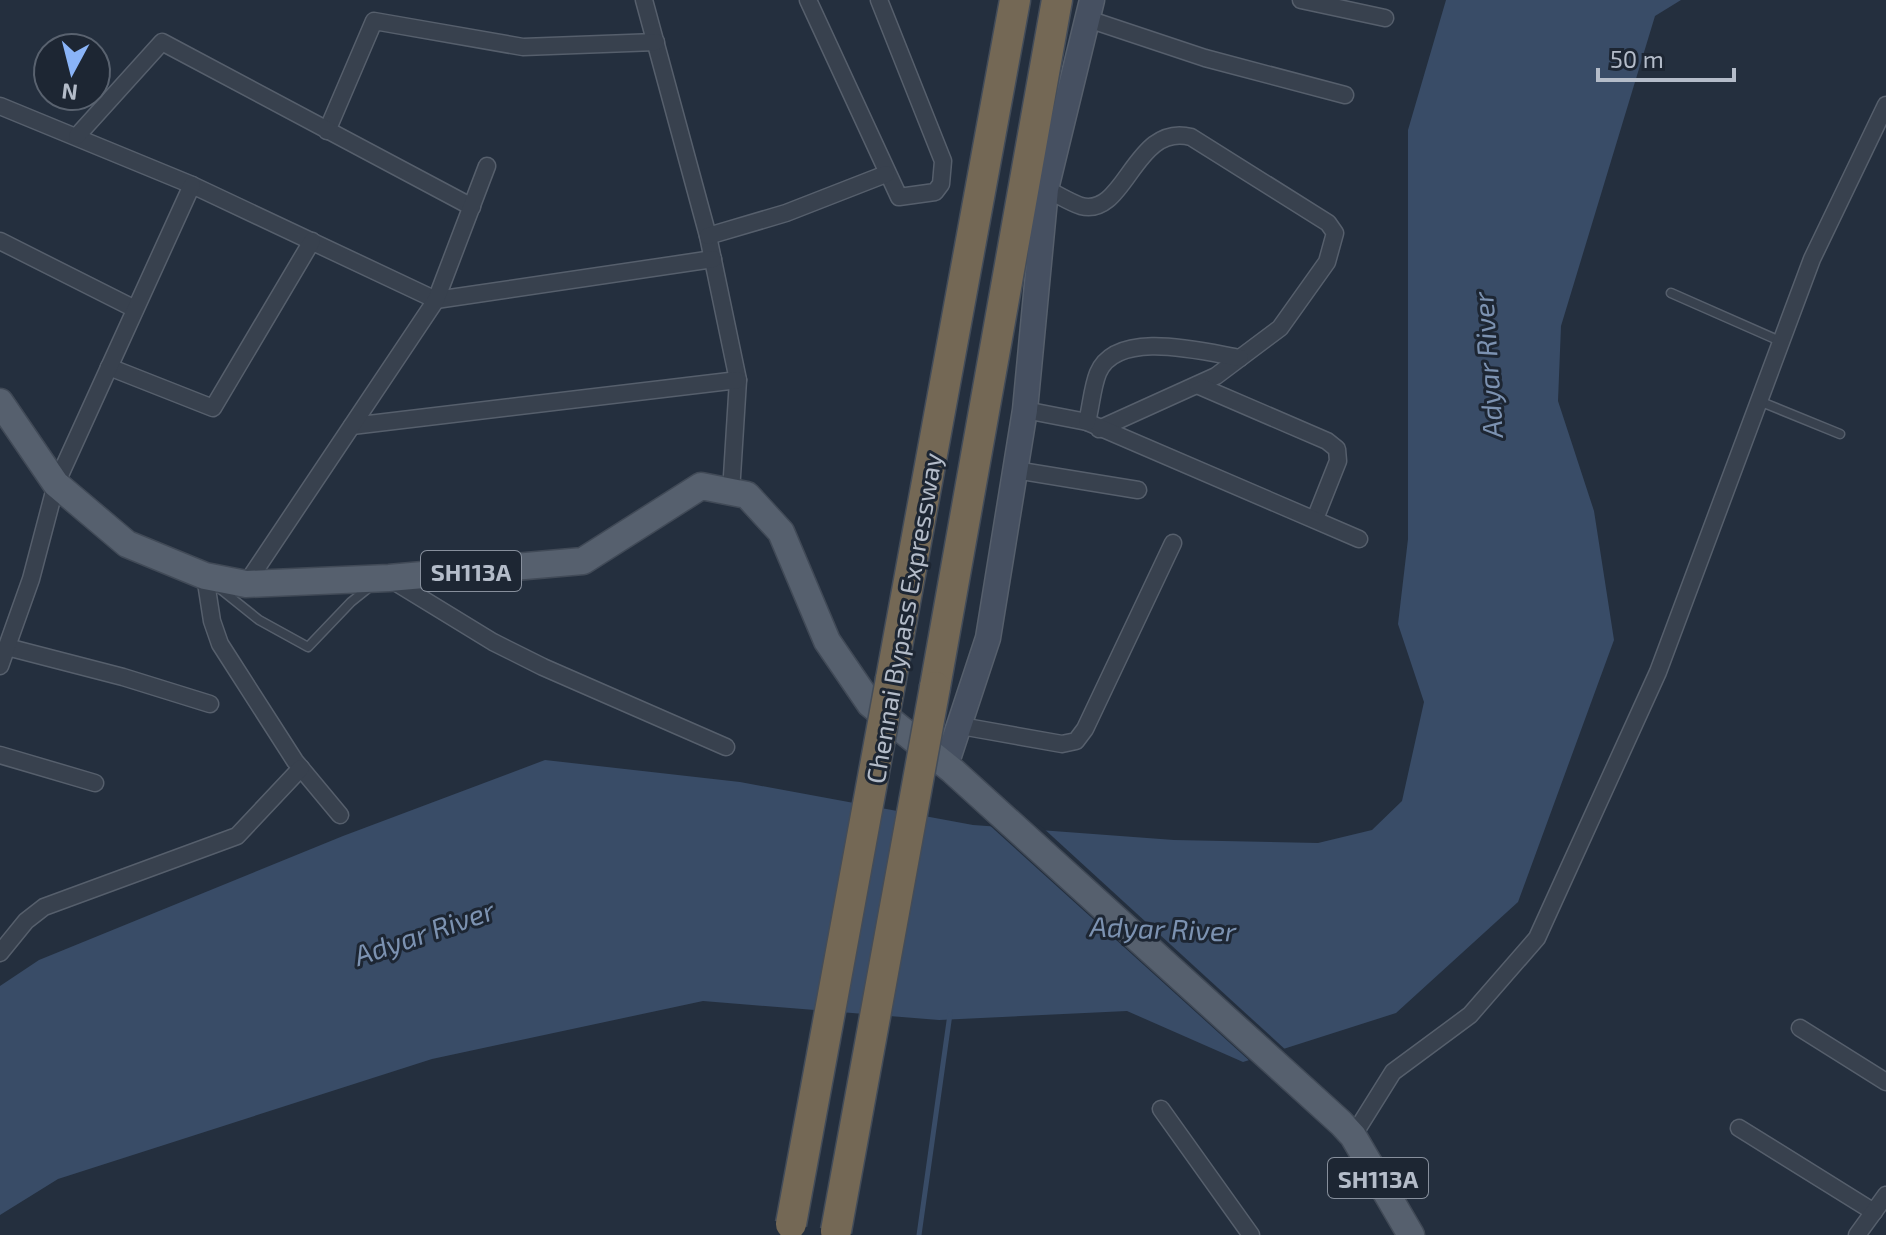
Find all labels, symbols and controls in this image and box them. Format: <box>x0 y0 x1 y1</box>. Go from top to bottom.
north arrow <box>32 32 112 112</box>
scale bar <box>1598 32 1734 82</box>
text: 50 m <box>1610 44 1664 73</box>
text: N <box>60 79 79 107</box>
water label: Adyar River <box>1465 290 1509 440</box>
street label: Chennai Bypass Expressway <box>859 450 947 786</box>
road number: SH113A <box>421 551 521 591</box>
water label: Adyar River <box>348 892 500 972</box>
water label: Adyar River <box>1088 908 1238 948</box>
road number: SH113A <box>1328 1158 1428 1198</box>

